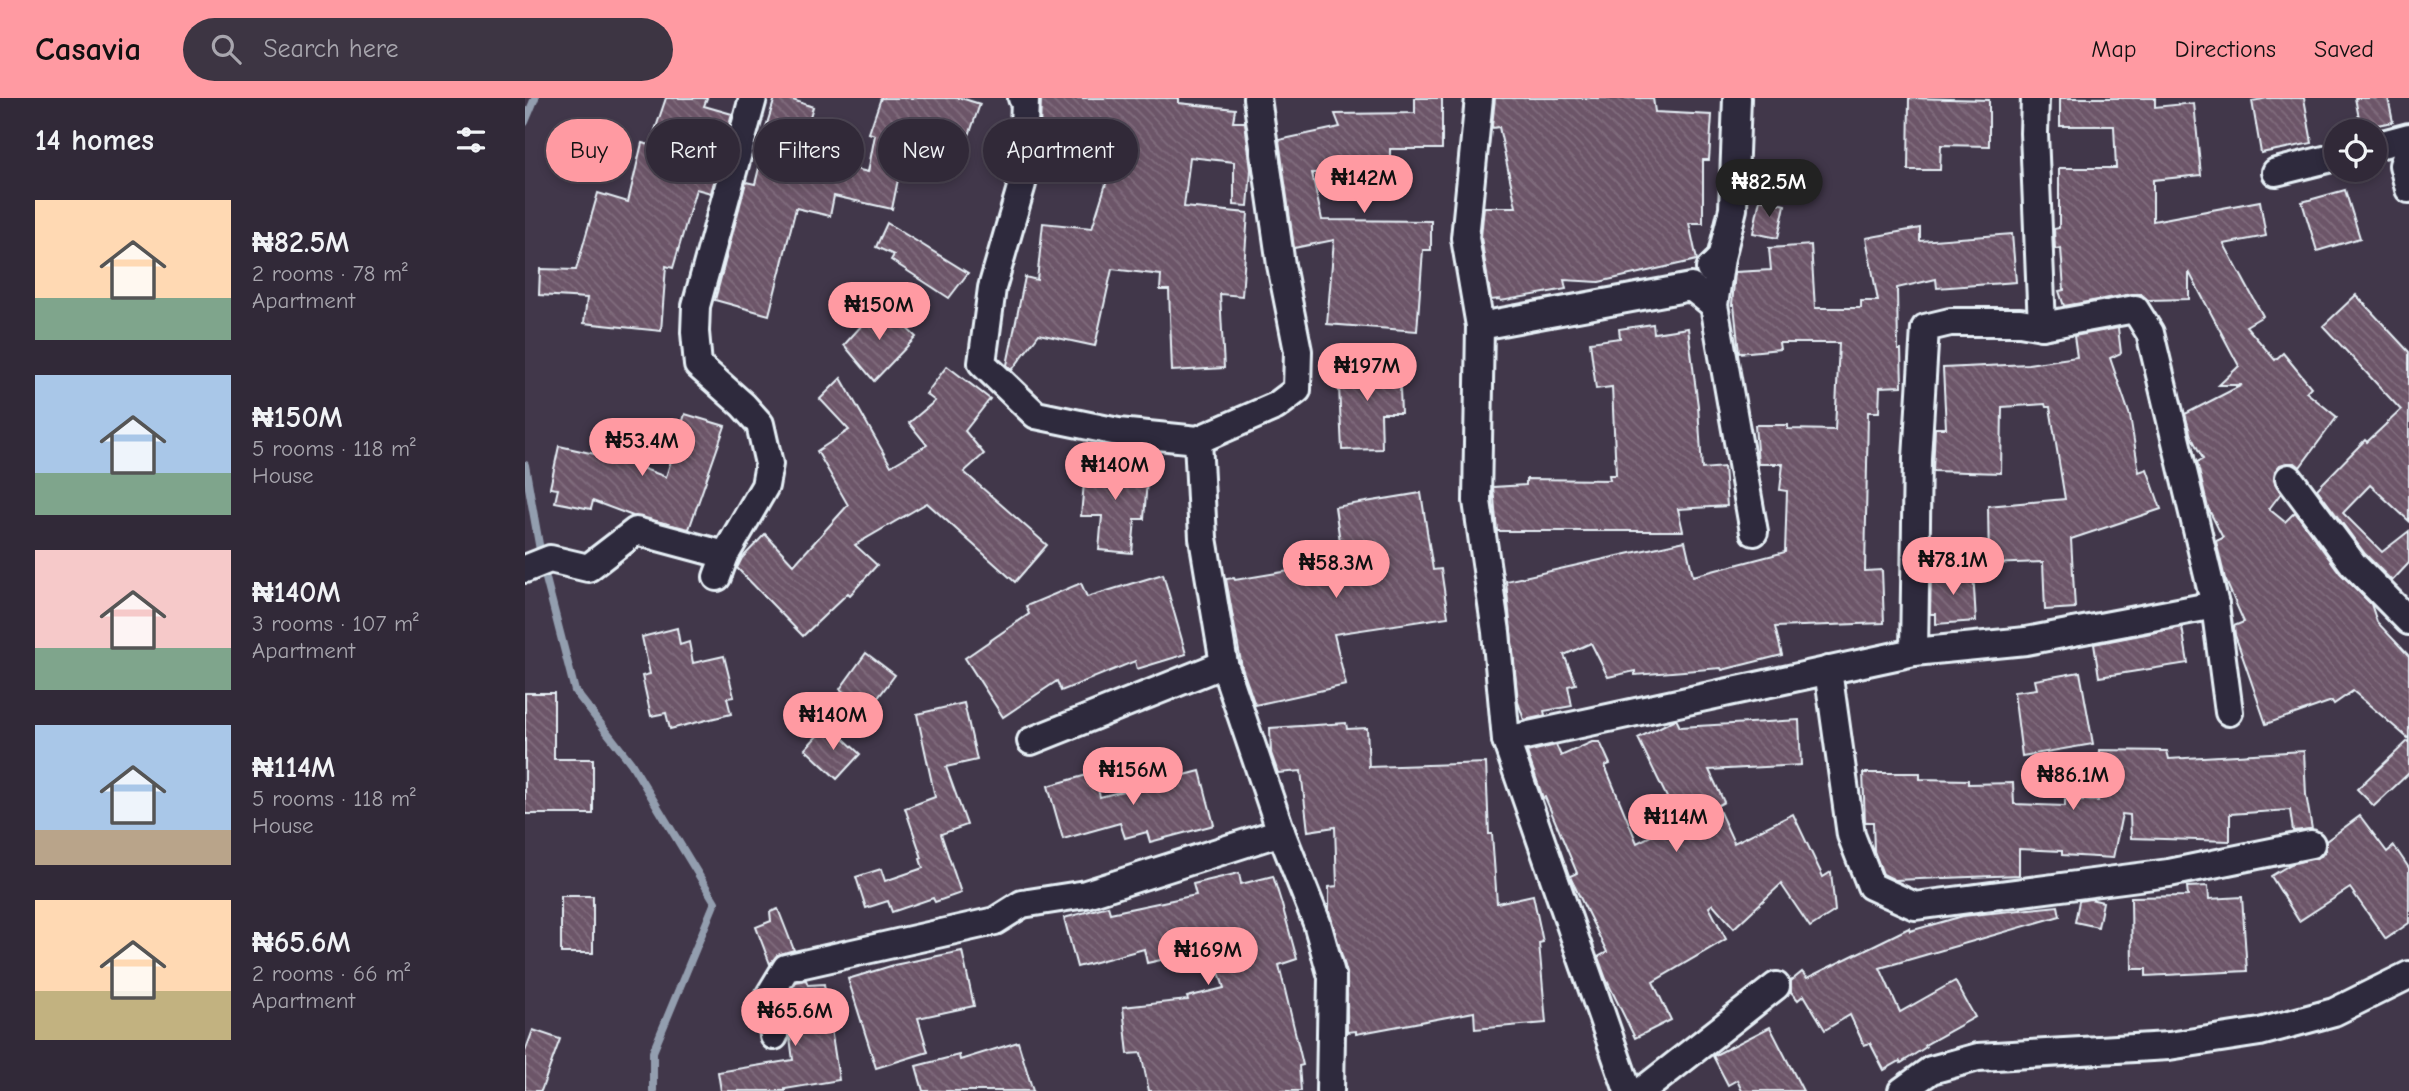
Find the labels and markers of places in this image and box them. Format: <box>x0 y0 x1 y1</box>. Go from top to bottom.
pin: ₦142M <box>1315 156 1413 215</box>
pin: ₦82.5M <box>1712 159 1826 219</box>
pin: ₦150M <box>830 282 928 342</box>
pin: ₦197M <box>1318 344 1416 403</box>
pin: ₦53.4M <box>585 418 699 478</box>
pin: ₦140M <box>1066 442 1164 502</box>
pin: ₦78.1M <box>1896 538 2010 597</box>
pin: ₦58.3M <box>1279 540 1393 600</box>
pin: ₦140M <box>784 692 882 752</box>
pin: ₦156M <box>1084 748 1182 807</box>
pin: ₦86.1M <box>2016 752 2130 812</box>
pin: ₦114M <box>1627 794 1725 854</box>
pin: ₦169M <box>1159 928 1257 987</box>
pin: ₦65.6M <box>738 988 852 1048</box>

